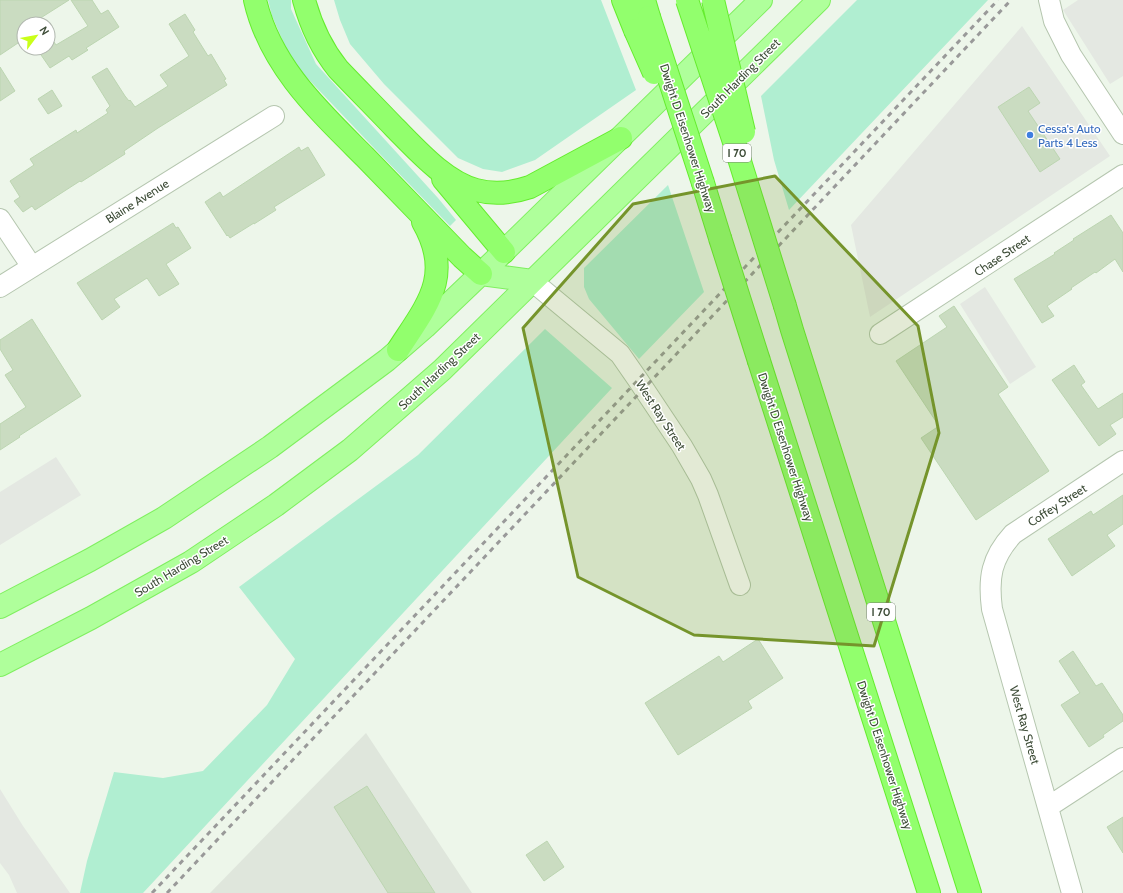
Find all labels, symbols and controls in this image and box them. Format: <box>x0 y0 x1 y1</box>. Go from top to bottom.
north arrow <box>16 16 56 56</box>
text: N <box>36 24 52 38</box>
street label: South Harding Street <box>697 35 783 121</box>
street label: Dwight D Eisenhower Highway <box>657 62 719 214</box>
place label: Cessa's Auto Parts 4 Less <box>1038 121 1101 150</box>
marker: Cessa's Auto Parts 4 Less <box>1025 130 1035 140</box>
road number: I 70 <box>723 144 751 162</box>
street label: Blaine Avenue <box>103 176 171 226</box>
street label: Chase Street <box>971 231 1033 279</box>
street label: South Harding Street <box>395 329 483 413</box>
street label: Dwight D Eisenhower Highway <box>755 371 817 523</box>
street label: West Ray Street <box>633 377 689 453</box>
street label: Coffey Street <box>1025 480 1089 530</box>
street label: South Harding Street <box>132 532 230 600</box>
road number: I 70 <box>867 603 895 621</box>
street label: Dwight D Eisenhower Highway <box>854 679 916 831</box>
street label: West Ray Street <box>1007 684 1043 766</box>

